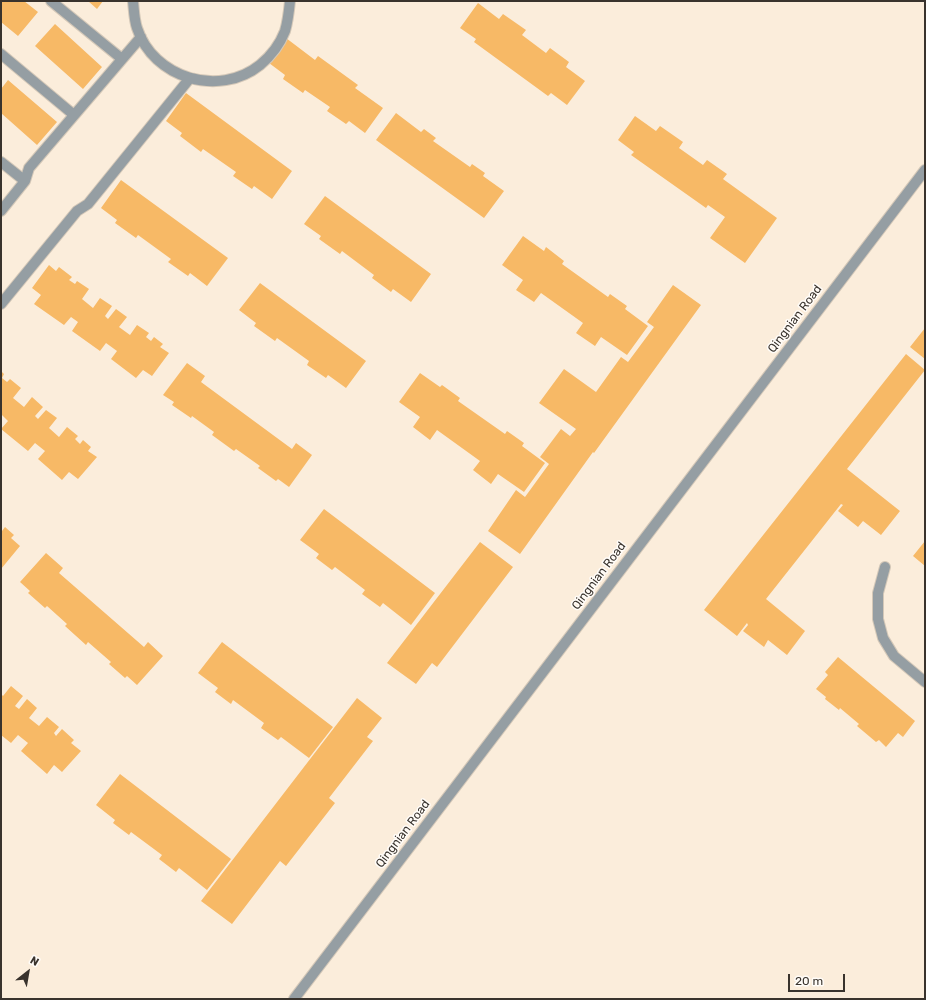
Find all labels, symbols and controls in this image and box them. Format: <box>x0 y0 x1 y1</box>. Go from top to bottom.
street label: Qingnian Road <box>765 282 825 356</box>
street label: Qingnian Road <box>569 539 629 613</box>
street label: Qingnian Road <box>373 797 433 871</box>
north arrow <box>8 952 48 992</box>
text: N <box>28 954 41 969</box>
scale bar <box>790 966 847 992</box>
text: 20 m <box>795 974 823 988</box>

